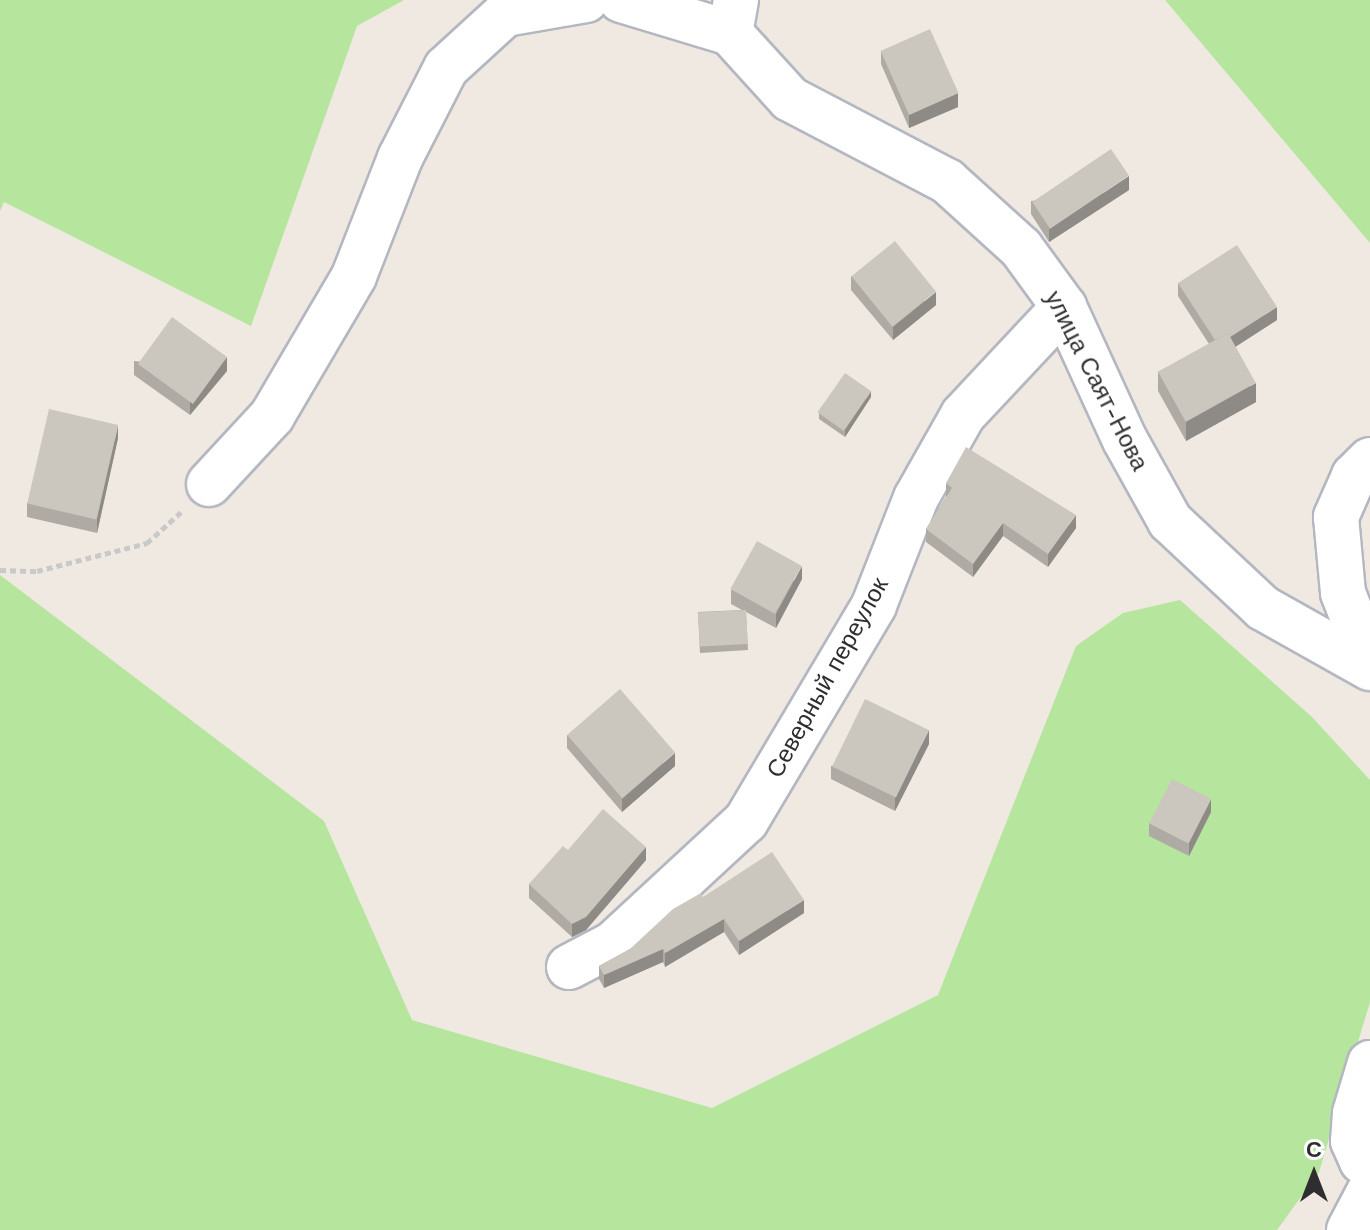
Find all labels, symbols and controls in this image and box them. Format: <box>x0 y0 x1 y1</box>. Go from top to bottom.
street label: улица Саят-Нова <box>1038 286 1154 476</box>
street label: Северный переулок <box>761 573 895 783</box>
north arrow <box>1274 1134 1354 1214</box>
text: С <box>1306 1137 1322 1162</box>

